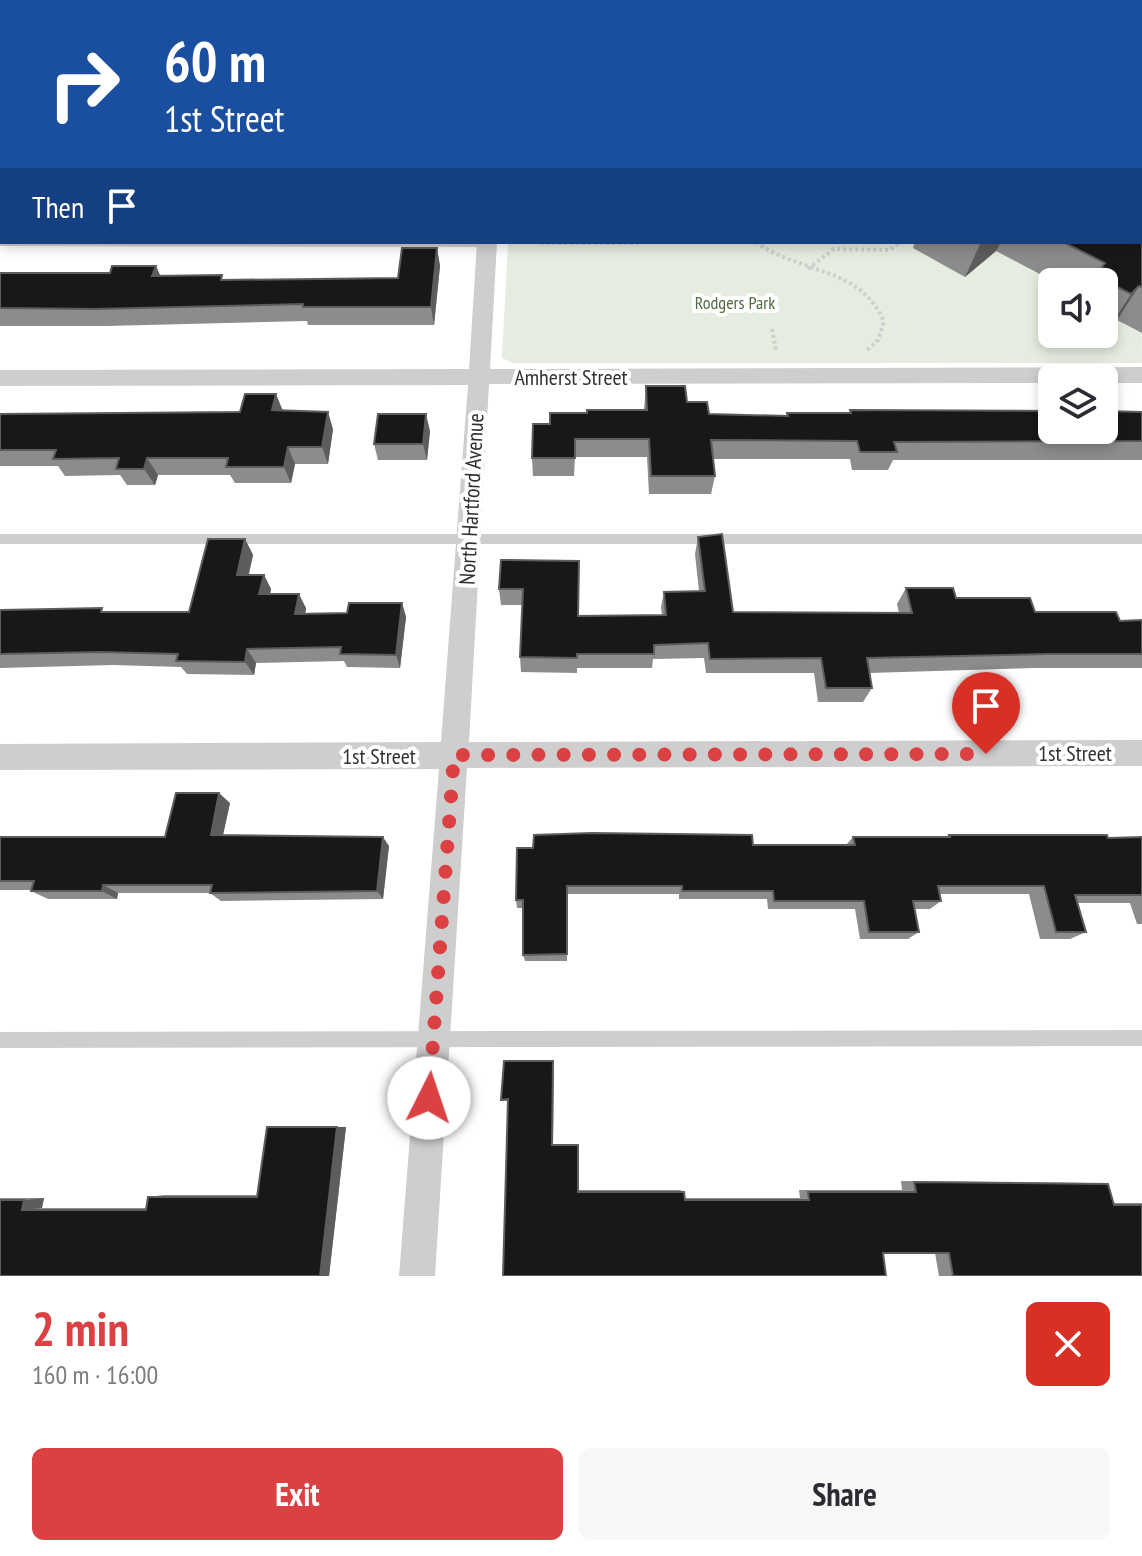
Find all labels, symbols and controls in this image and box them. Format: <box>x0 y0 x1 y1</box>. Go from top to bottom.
text: 60 m <box>164 25 266 97</box>
icon: right <box>32 32 136 136</box>
text: 1st Street <box>164 95 284 142</box>
icon: arrive <box>100 184 144 228</box>
text: Then <box>32 187 84 226</box>
map controls <box>1038 268 1118 444</box>
button: sound <box>1038 268 1118 348</box>
park label: Rodgers Park <box>695 291 775 314</box>
street label: Amherst Street <box>514 363 628 391</box>
button: layers <box>1038 364 1118 444</box>
street label: North Hartford Avenue <box>453 413 489 585</box>
pin <box>952 672 1020 754</box>
icon: arrive <box>964 684 1008 728</box>
street label: 1st Street <box>1038 739 1112 767</box>
street label: 1st Street <box>342 742 416 770</box>
position arrow <box>387 1056 471 1140</box>
text: 2 min <box>32 1297 129 1359</box>
button: close <box>1026 1302 1110 1386</box>
text: 160 m · 16:00 <box>32 1358 158 1391</box>
button: Exit <box>32 1448 563 1540</box>
button: Share <box>579 1448 1110 1540</box>

